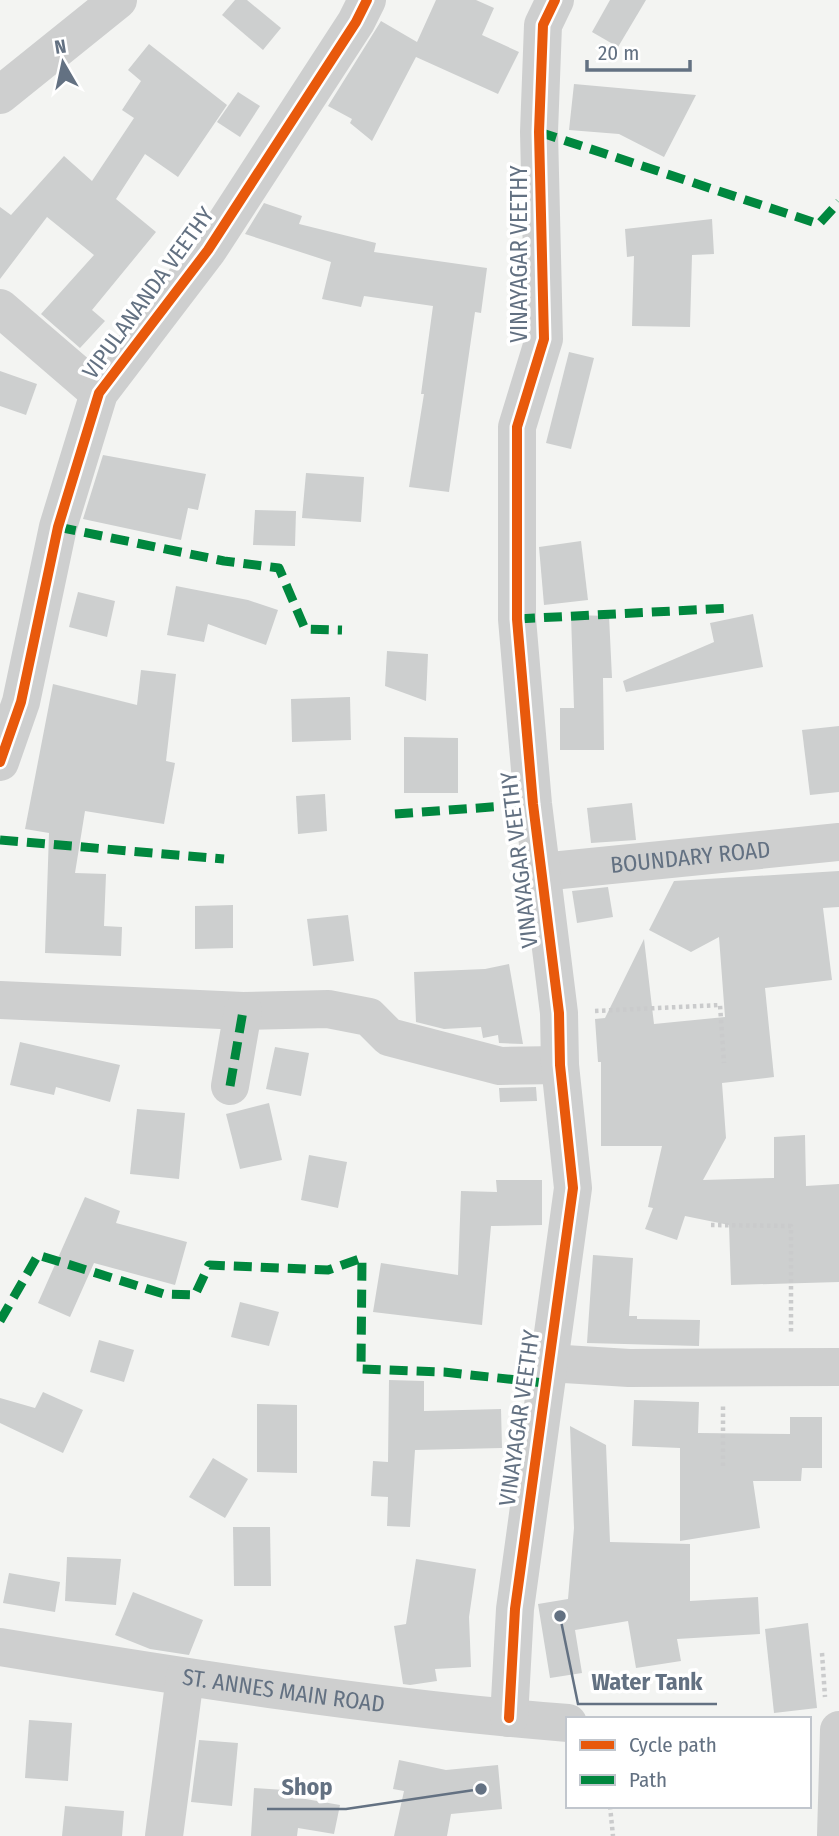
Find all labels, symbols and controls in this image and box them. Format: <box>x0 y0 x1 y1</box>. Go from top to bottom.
north arrow <box>28 28 98 98</box>
scale bar <box>587 28 690 72</box>
text: N <box>53 34 68 59</box>
text: 20 m <box>598 40 639 66</box>
street label: VINAYAGAR VEETHY <box>505 165 533 343</box>
street label: VIPULANANDA VEETHY <box>76 201 220 384</box>
street label: VINAYAGAR VEETHY <box>494 770 544 950</box>
street label: BOUNDARY ROAD <box>609 835 772 879</box>
street label: VINAYAGAR VEETHY <box>493 1328 545 1508</box>
callout: Water Tank <box>578 1659 717 1704</box>
street label: ST. ANNES MAIN ROAD <box>181 1662 386 1718</box>
text: Water Tank <box>592 1668 703 1696</box>
legend <box>566 1717 811 1808</box>
text: Cycle path <box>629 1732 717 1758</box>
callout: Shop <box>267 1764 346 1809</box>
text: Path <box>629 1767 667 1793</box>
text: Shop <box>282 1773 332 1801</box>

